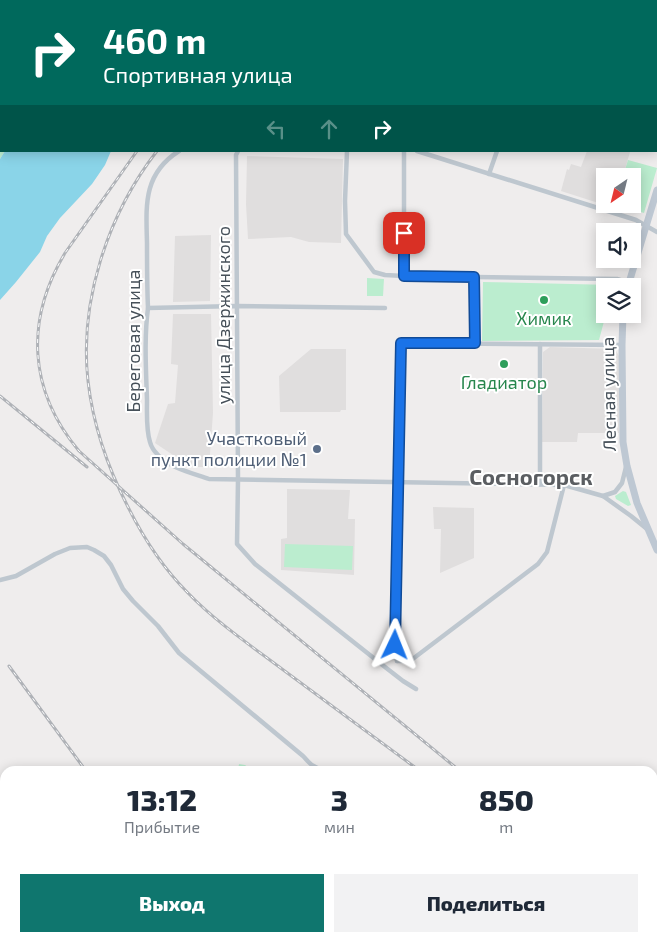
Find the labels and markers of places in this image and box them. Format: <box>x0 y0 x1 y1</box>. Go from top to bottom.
pin <box>383 212 425 254</box>
marker: Химик <box>538 294 550 306</box>
place label: Химик <box>516 307 572 329</box>
marker: Гладиатор <box>498 358 510 370</box>
place label: Гладиатор <box>461 371 547 393</box>
place label: Участковый пункт полиции №1 <box>151 427 307 470</box>
marker: Участковый пункт полиции №1 <box>311 443 323 455</box>

